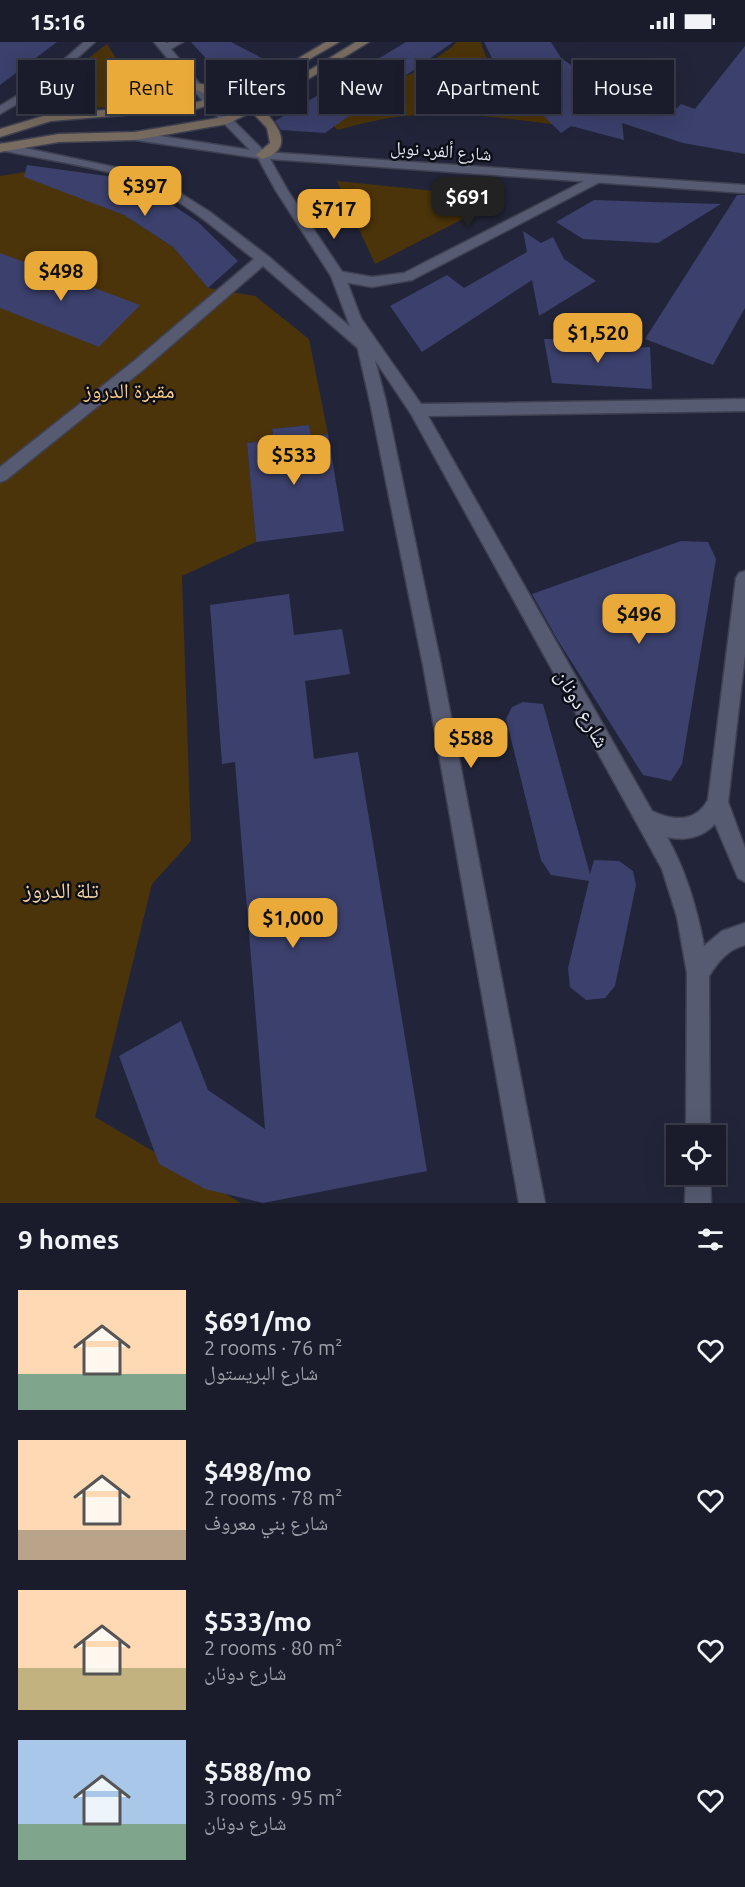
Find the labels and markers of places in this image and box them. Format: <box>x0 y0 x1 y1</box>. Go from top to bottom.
pin: $397 <box>109 166 181 217</box>
pin: $691 <box>432 177 504 228</box>
pin: $717 <box>298 189 370 240</box>
pin: $498 <box>25 251 97 302</box>
pin: $1,520 <box>549 313 647 364</box>
pin: $533 <box>258 435 330 486</box>
pin: $496 <box>603 594 675 645</box>
pin: $588 <box>435 718 507 769</box>
pin: $1,000 <box>244 898 342 949</box>

